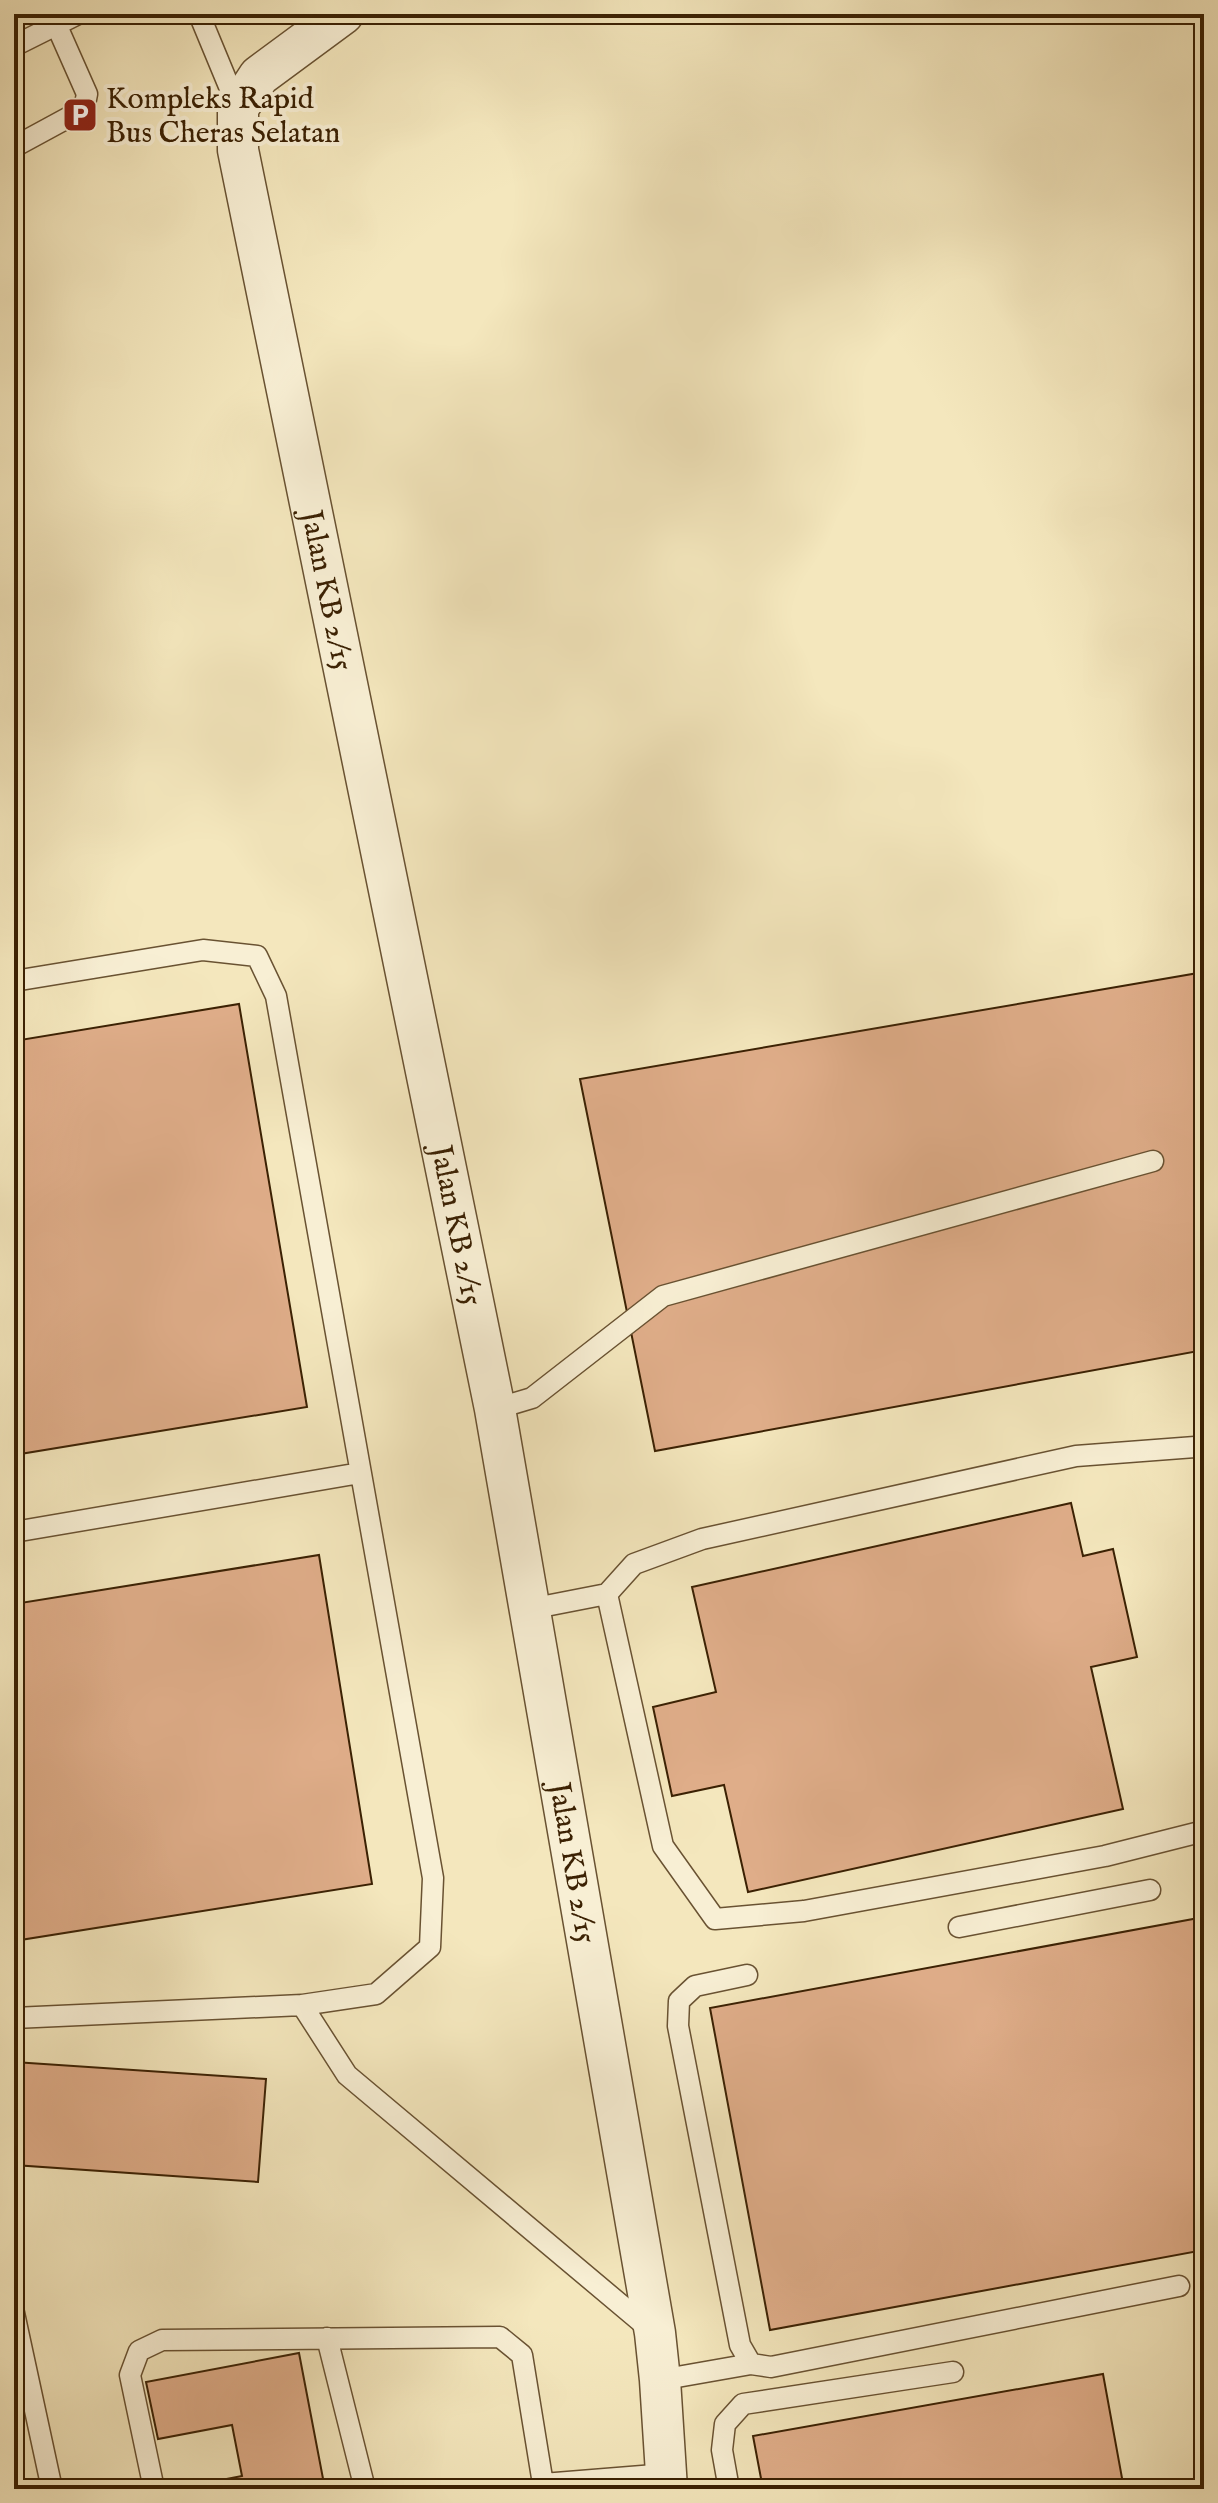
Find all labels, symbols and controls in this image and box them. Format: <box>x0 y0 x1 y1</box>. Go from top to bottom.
place label: Kompleks Rapid Bus Cheras Selatan <box>106 81 340 153</box>
parking icon: Kompleks Rapid Bus Cheras Selatan <box>61 96 99 134</box>
street label: Jalan KB 2/15 <box>290 504 361 674</box>
street label: Jalan KB 2/15 <box>420 1139 490 1309</box>
street label: Jalan KB 2/15 <box>538 1777 604 1946</box>

